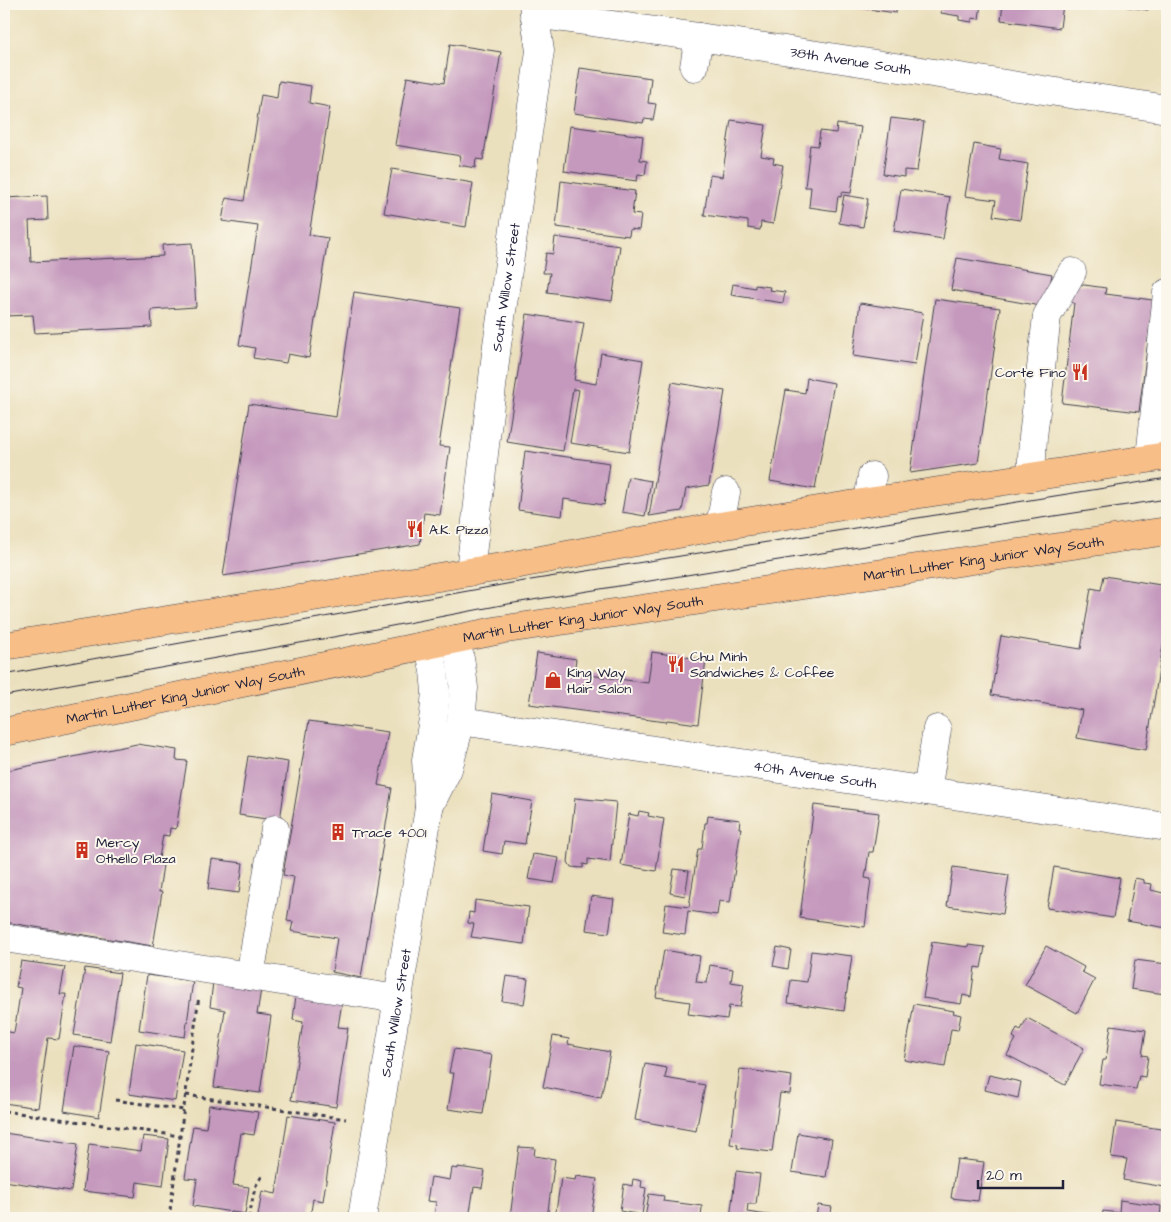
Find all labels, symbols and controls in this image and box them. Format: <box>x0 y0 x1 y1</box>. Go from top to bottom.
street label: 38th Avenue South <box>789 42 912 80</box>
street label: South Willow Street <box>487 221 526 353</box>
restaurant icon: Corte Fino <box>1070 362 1090 382</box>
place label: Corte Fino <box>995 363 1066 383</box>
restaurant icon: A.K. Pizza <box>405 519 425 539</box>
place label: A.K. Pizza <box>429 520 488 540</box>
street label: Martin Luther King Junior Way South <box>862 532 1105 587</box>
street label: Martin Luther King Junior Way South <box>461 591 704 648</box>
place label: Chu Minh Sandwiches & Coffee <box>690 647 835 683</box>
restaurant icon: Chu Minh Sandwiches & Coffee <box>666 654 686 674</box>
street label: Martin Luther King Junior Way South <box>65 661 306 730</box>
place label: King Way Hair Salon <box>567 663 631 699</box>
shop icon: King Way Hair Salon <box>543 670 563 690</box>
street label: 40th Avenue South <box>752 756 878 794</box>
building icon: Trace 4001 <box>328 822 348 842</box>
place label: Trace 4001 <box>352 823 427 843</box>
place label: Mercy Othello Plaza <box>96 833 176 869</box>
building icon: Mercy Othello Plaza <box>72 840 92 860</box>
street label: South Willow Street <box>376 947 417 1079</box>
scale bar <box>978 1157 1064 1189</box>
text: 20 m <box>986 1165 1022 1186</box>

